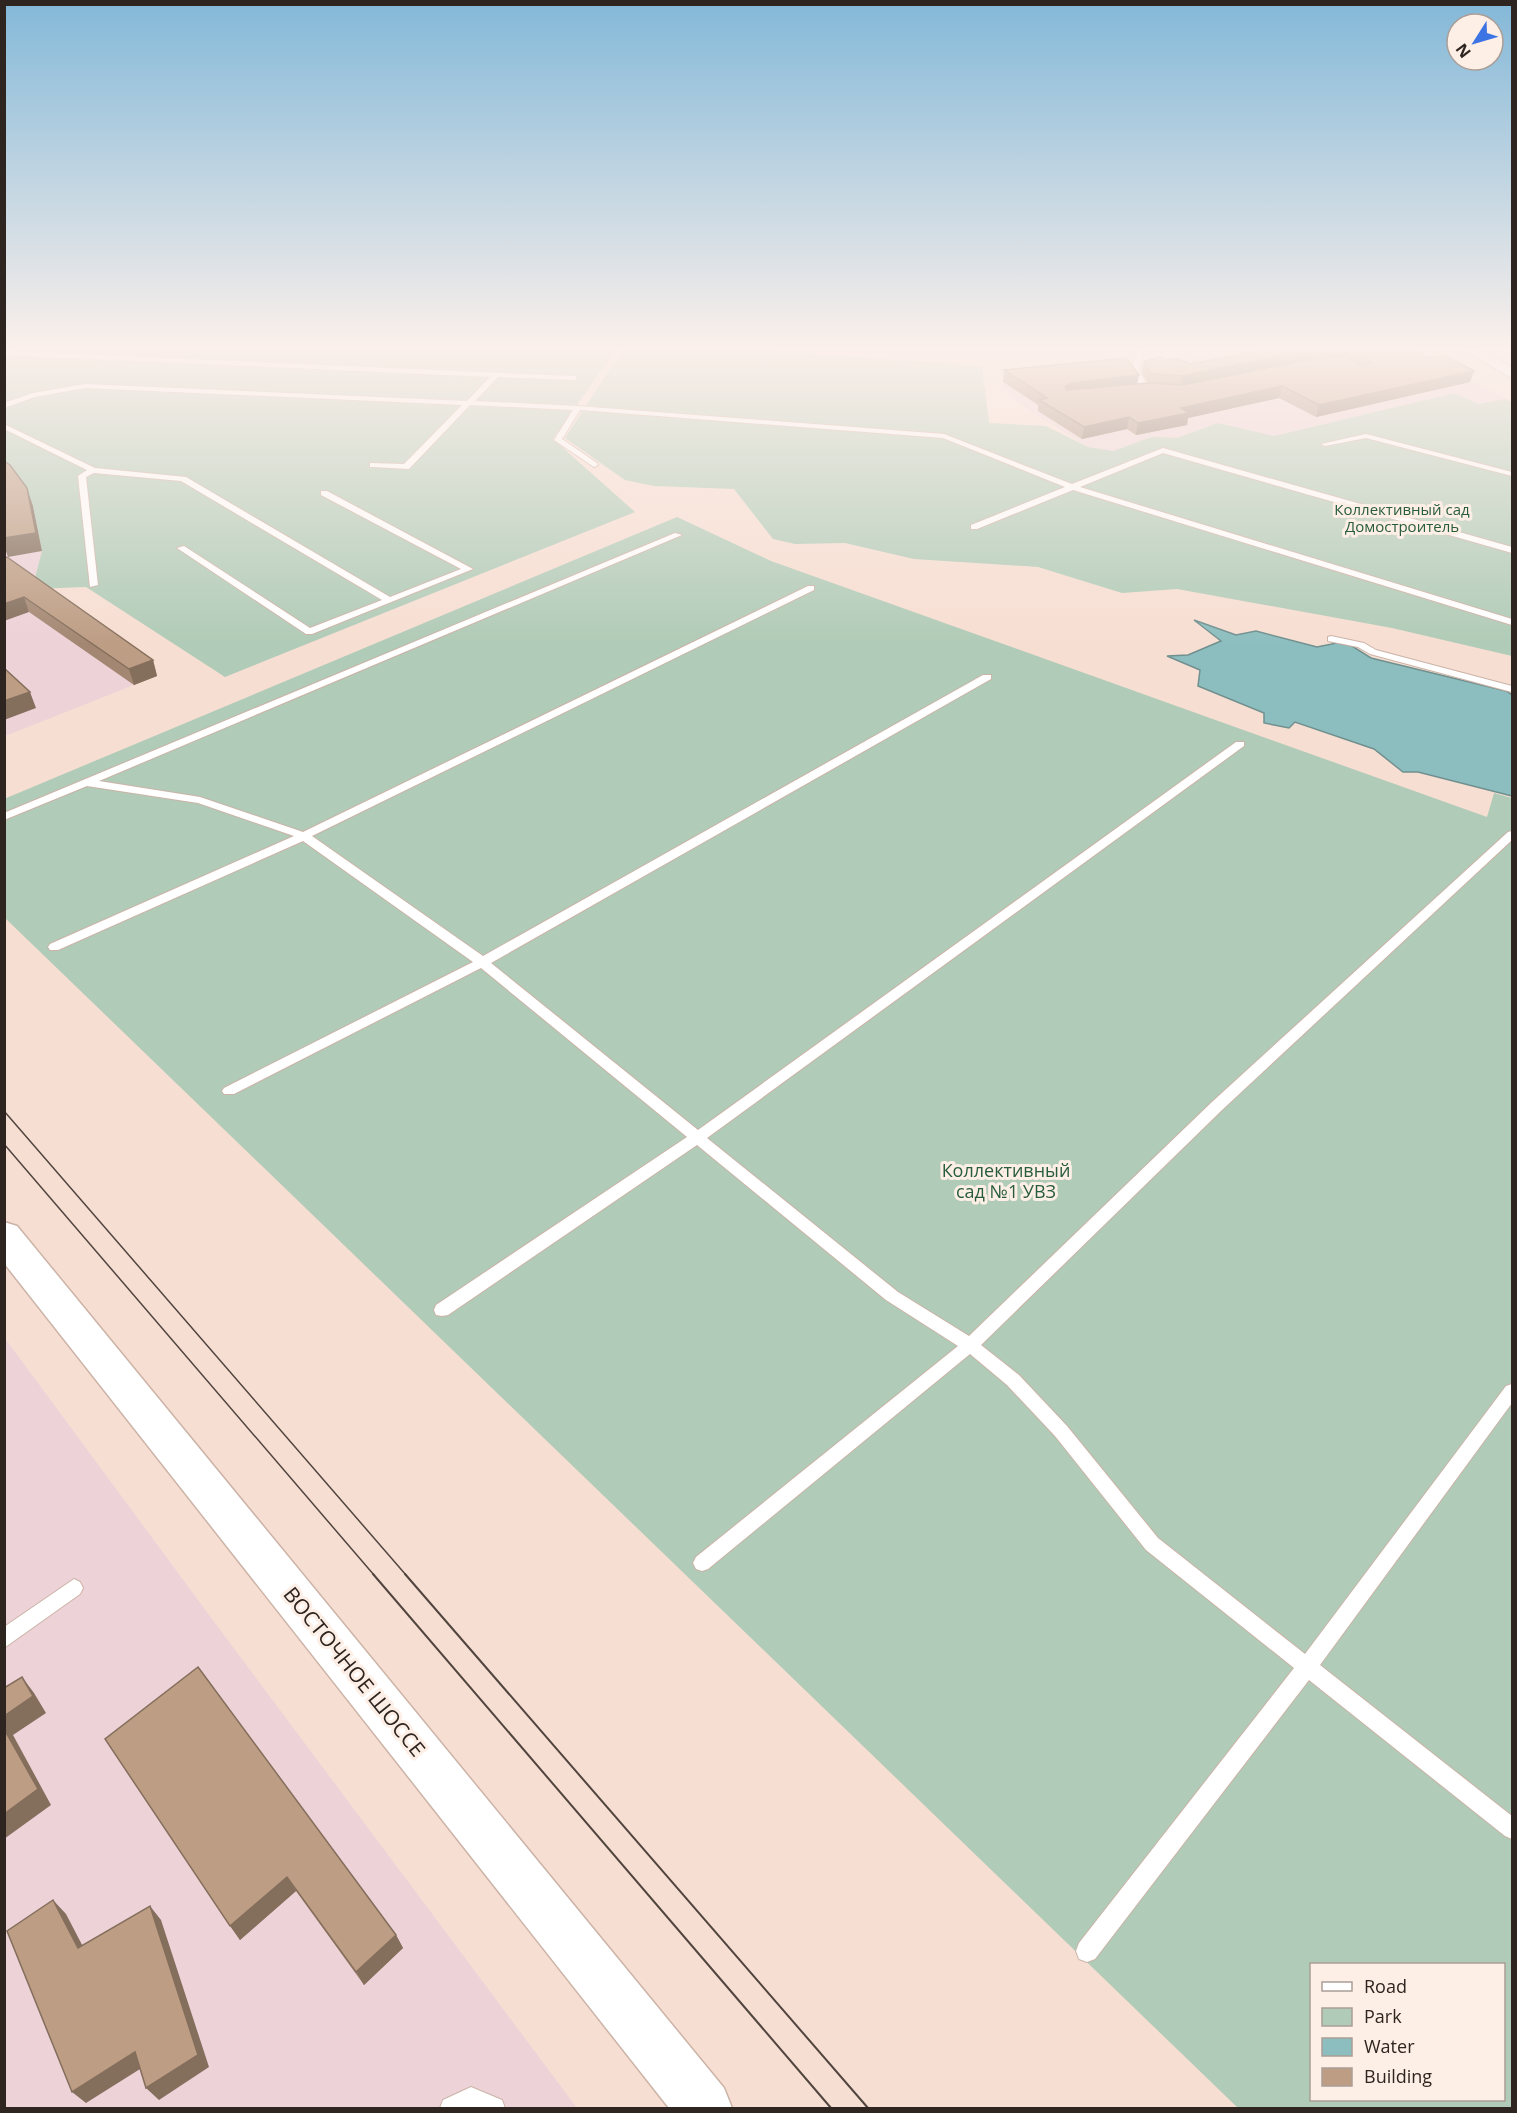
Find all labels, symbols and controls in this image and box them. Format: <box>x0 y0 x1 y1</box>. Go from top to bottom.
north arrow <box>1445 12 1505 72</box>
text: N <box>1450 39 1476 63</box>
park label: Коллективный сад Домостроитель <box>1334 499 1470 536</box>
park label: Коллективный сад №1 УВЗ <box>942 1158 1070 1203</box>
street label: ВОСТОЧНОЕ ШОССЕ <box>278 1581 432 1762</box>
legend <box>1310 1963 1505 2101</box>
text: Road <box>1364 1974 1407 1998</box>
text: Park <box>1364 2004 1402 2028</box>
text: Water <box>1364 2034 1415 2058</box>
text: Building <box>1364 2064 1432 2088</box>

